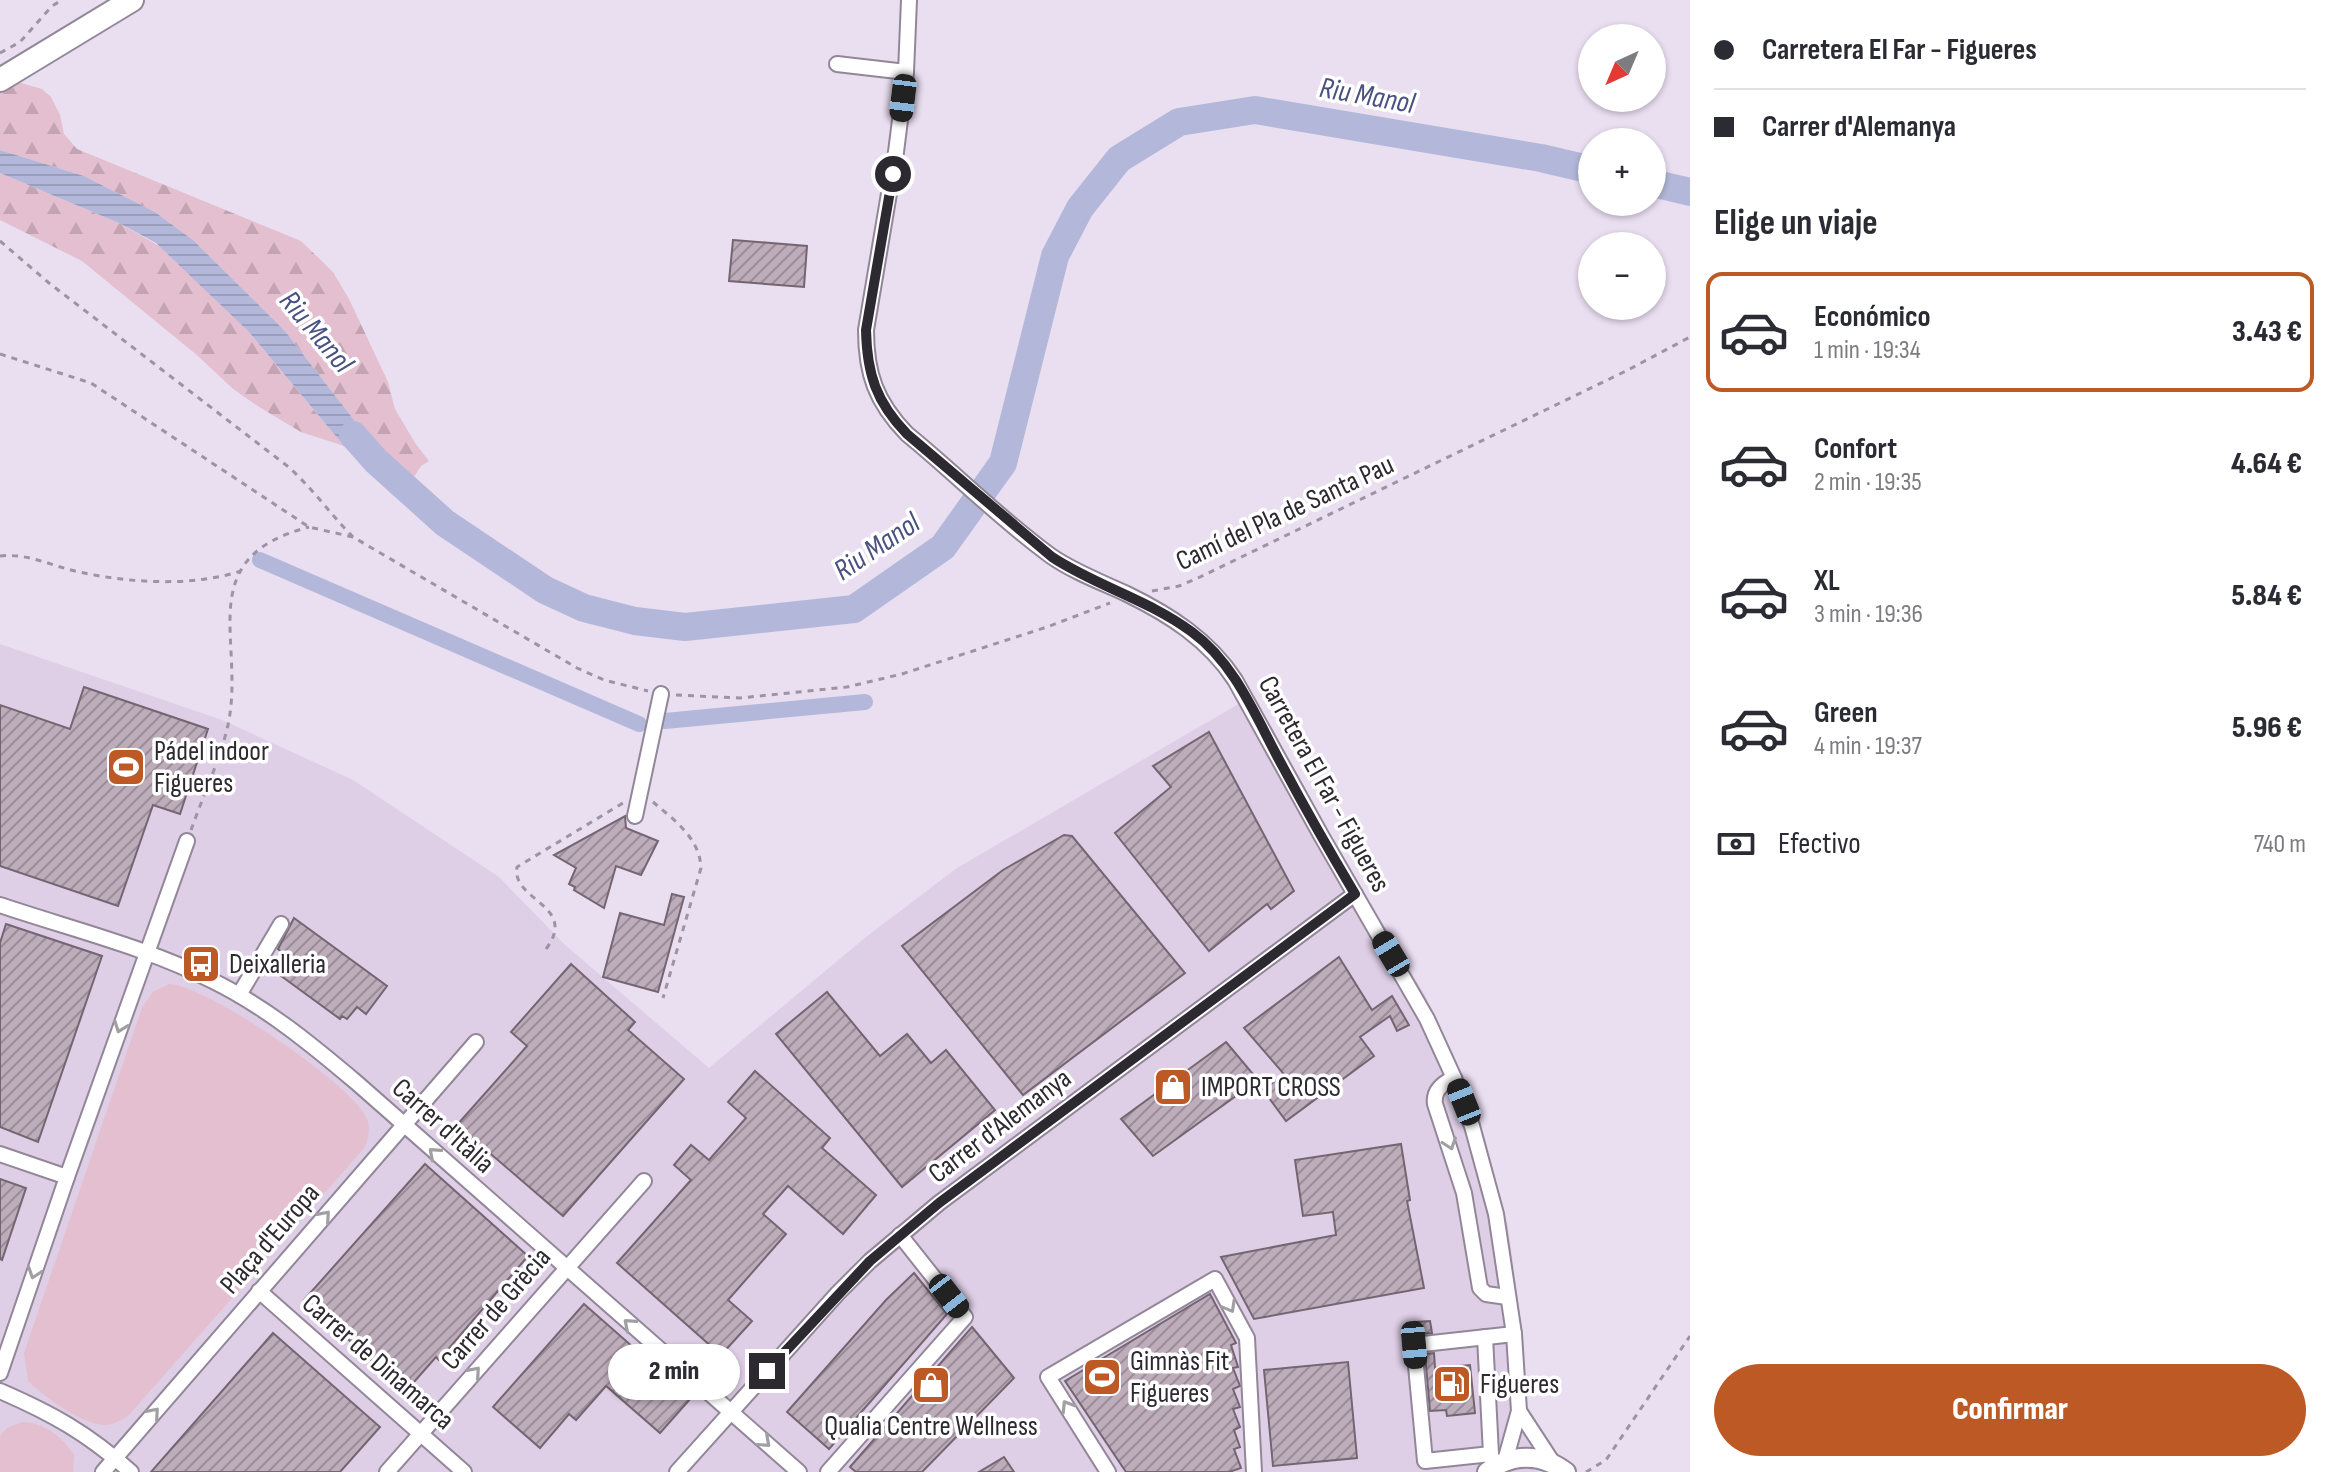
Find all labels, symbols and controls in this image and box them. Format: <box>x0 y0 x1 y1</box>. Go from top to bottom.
north arrow <box>1578 24 1666 112</box>
map controls <box>1578 24 1666 320</box>
text: Carretera El Far - Figueres <box>1762 32 2037 68</box>
water label: Riu Manol <box>1317 70 1419 122</box>
car <box>888 73 918 123</box>
text: Carrer d'Alemanya <box>1762 109 1956 145</box>
button: + <box>1578 128 1666 216</box>
route start <box>875 156 911 192</box>
text: Elige un viaje <box>1714 202 1878 245</box>
button: − <box>1578 232 1666 320</box>
water label: Riu Manol <box>271 284 362 381</box>
icon: car <box>1718 296 1790 368</box>
text: Económico <box>1814 299 1931 335</box>
text: 3.43 € <box>2232 314 2302 350</box>
text: 1 min · 19:34 <box>1814 335 1921 366</box>
icon: car <box>1718 428 1790 500</box>
text: Confort <box>1814 431 1897 467</box>
text: 4.64 € <box>2231 446 2302 482</box>
street label: Camí del Pla de Santa Pau <box>1171 448 1399 578</box>
text: 2 min · 19:35 <box>1814 467 1922 498</box>
water label: Riu Manol <box>827 504 928 589</box>
icon: car <box>1718 560 1790 632</box>
text: XL <box>1814 563 1840 599</box>
text: 5.84 € <box>2231 578 2302 614</box>
text: 3 min · 19:36 <box>1814 599 1923 630</box>
street label: Carretera El Far - Figueres <box>1251 670 1397 898</box>
icon: car <box>1718 692 1790 764</box>
text: Green <box>1814 695 1878 731</box>
text: 5.96 € <box>2232 710 2302 746</box>
text: 4 min · 19:37 <box>1814 731 1922 762</box>
place label: Pádel indoor Figueres <box>154 735 269 800</box>
sports icon: Pádel indoor Figueres <box>105 746 147 788</box>
icon: cash <box>1714 822 1758 866</box>
text: Efectivo <box>1778 826 1861 862</box>
text: 740 m <box>2254 829 2306 860</box>
car <box>1368 927 1414 981</box>
bus stop icon: Deixalleria <box>180 943 222 985</box>
place label: Deixalleria <box>229 948 326 981</box>
one-way arrow <box>113 1020 129 1034</box>
street label: Carrer d'Alemanya <box>922 1062 1078 1190</box>
shop icon: IMPORT CROSS <box>1152 1066 1194 1108</box>
place label: IMPORT CROSS <box>1201 1071 1341 1104</box>
street label: Carrer d'Itàlia <box>385 1072 501 1180</box>
car <box>1444 1075 1484 1129</box>
one-way arrow <box>1440 1136 1456 1150</box>
one-way arrow <box>429 1148 444 1162</box>
street label: Plaça d'Europa <box>213 1177 327 1301</box>
one-way arrow <box>315 1211 329 1226</box>
street label: Carrer de Grècia <box>434 1241 558 1377</box>
one-way arrow <box>27 1265 43 1279</box>
car <box>925 1270 973 1322</box>
street label: Carrer de Dinamarca <box>295 1287 461 1437</box>
one-way arrow <box>1221 1299 1236 1314</box>
one-way arrow <box>624 1319 639 1334</box>
car <box>1400 1320 1428 1370</box>
callout: 2 min <box>607 1343 739 1399</box>
place label: Gimnàs Fit Figueres <box>1130 1345 1229 1410</box>
route end <box>749 1353 785 1389</box>
text: 2 min <box>649 1356 699 1387</box>
sports icon: Gimnàs Fit Figueres <box>1081 1356 1123 1398</box>
fuel station icon: Figueres <box>1431 1363 1473 1405</box>
shop icon: Qualia Centre Wellness <box>910 1364 952 1406</box>
button: Confirmar <box>1714 1364 2306 1456</box>
one-way arrow <box>466 1366 480 1381</box>
place label: Figueres <box>1480 1368 1559 1401</box>
one-way arrow <box>1061 1400 1076 1415</box>
one-way arrow <box>144 1408 159 1422</box>
place label: Qualia Centre Wellness <box>824 1410 1038 1443</box>
one-way arrow <box>755 1432 770 1447</box>

